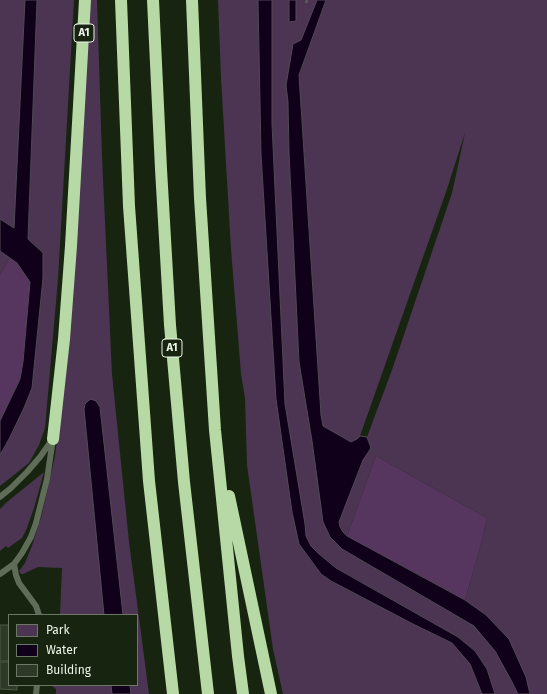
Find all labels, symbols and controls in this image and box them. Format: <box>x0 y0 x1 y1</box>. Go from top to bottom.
road number: A1 <box>74 24 94 42</box>
road number: A1 <box>162 339 182 357</box>
legend <box>8 614 138 686</box>
text: Park <box>46 623 70 637</box>
text: Water <box>46 643 77 657</box>
text: Building <box>46 663 91 677</box>

